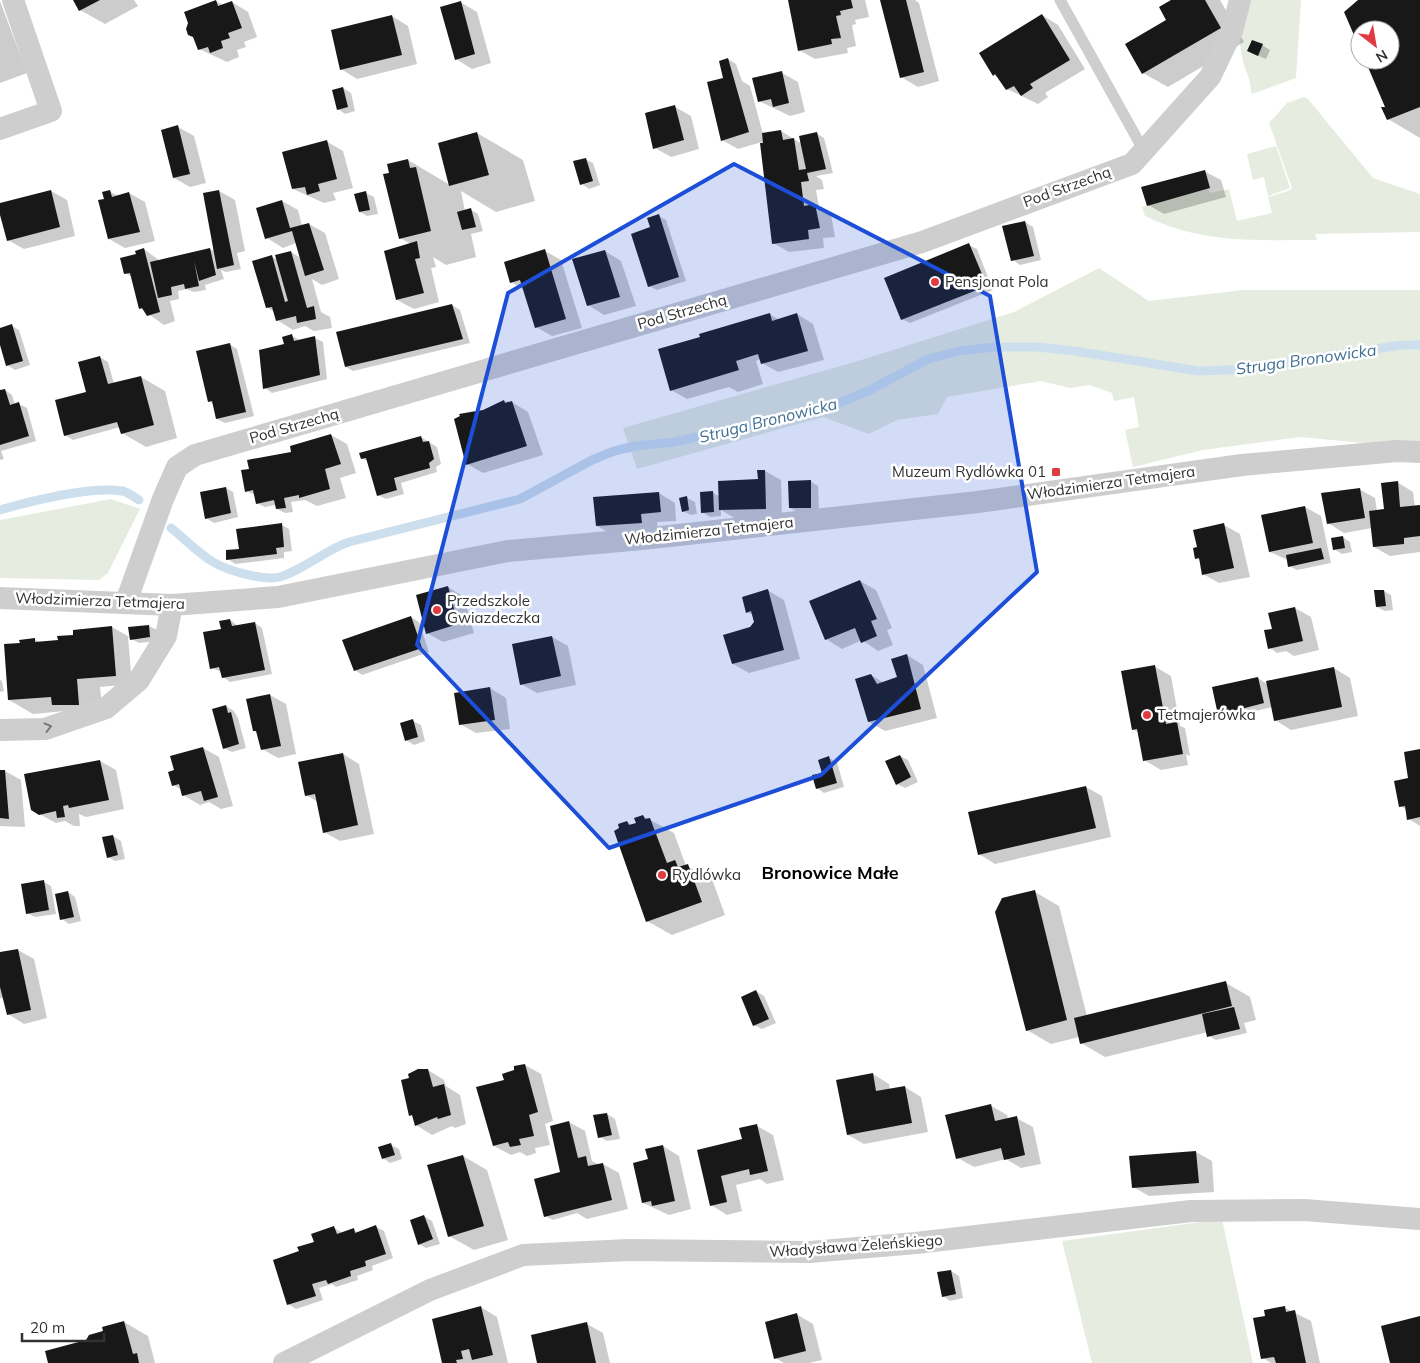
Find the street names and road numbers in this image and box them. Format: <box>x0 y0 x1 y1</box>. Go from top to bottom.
street label: Pod Strzechą <box>1020 162 1113 211</box>
street label: Pod Strzechą <box>635 290 729 333</box>
street label: Pod Strzechą <box>247 404 341 447</box>
street label: Włodzimierza Tetmajera <box>1026 461 1196 504</box>
street label: Włodzimierza Tetmajera <box>624 512 794 549</box>
street label: Włodzimierza Tetmajera <box>15 588 185 613</box>
street label: Władysława Żeleńskiego <box>769 1230 943 1261</box>

